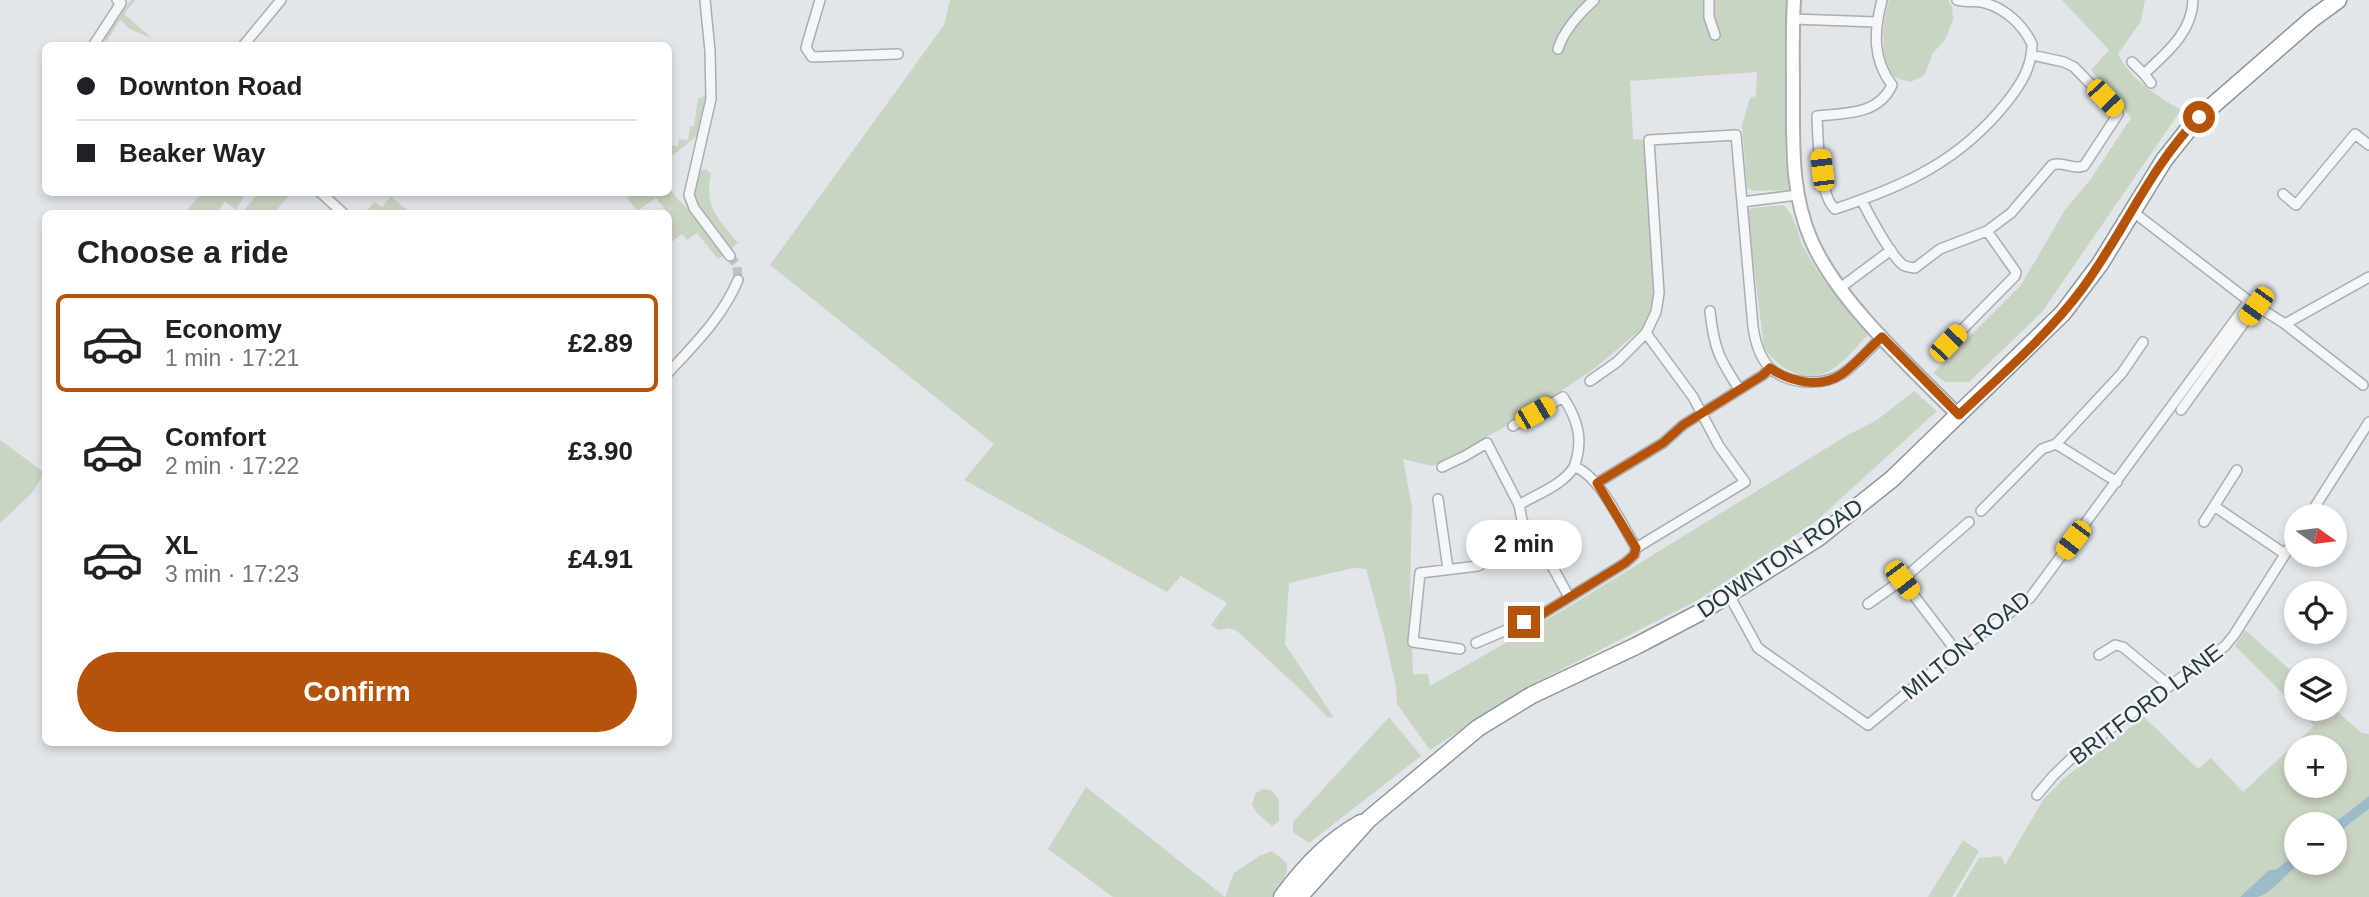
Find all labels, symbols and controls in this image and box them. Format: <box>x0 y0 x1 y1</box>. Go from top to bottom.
text: Downton Road <box>119 71 302 101</box>
car <box>2083 76 2128 120</box>
route start <box>2183 101 2215 133</box>
text: Beaker Way <box>119 138 265 168</box>
car <box>1810 148 1835 192</box>
text: Choose a ride <box>77 234 289 270</box>
car <box>2236 283 2277 329</box>
icon: car <box>81 312 144 375</box>
text: Economy <box>165 314 282 344</box>
car <box>1926 321 1971 365</box>
text: £2.89 <box>568 328 633 358</box>
text: 1 min · 17:21 <box>165 345 299 371</box>
car <box>1512 393 1559 433</box>
icon: car <box>81 420 144 483</box>
text: Comfort <box>165 422 266 452</box>
text: £3.90 <box>568 436 633 466</box>
text: 2 min · 17:22 <box>165 453 299 479</box>
street label: DOWNTON ROAD <box>1692 493 1868 623</box>
north arrow <box>2284 504 2347 567</box>
map controls <box>2284 504 2347 875</box>
car <box>2052 517 2095 563</box>
callout: 2 min <box>1466 520 1582 570</box>
icon: car <box>81 528 144 591</box>
text: XL <box>165 530 198 560</box>
text: 2 min <box>1494 531 1554 557</box>
text: £4.91 <box>568 544 633 574</box>
car <box>1881 557 1924 603</box>
text: 3 min · 17:23 <box>165 561 299 587</box>
button: locate <box>2284 581 2347 644</box>
street label: MILTON ROAD <box>1897 585 2035 705</box>
route end <box>1508 606 1540 638</box>
street label: BRITFORD LANE <box>2065 638 2227 770</box>
button: Confirm <box>77 652 637 732</box>
button: layers <box>2284 658 2347 721</box>
button: + <box>2284 735 2347 798</box>
button: − <box>2284 812 2347 875</box>

